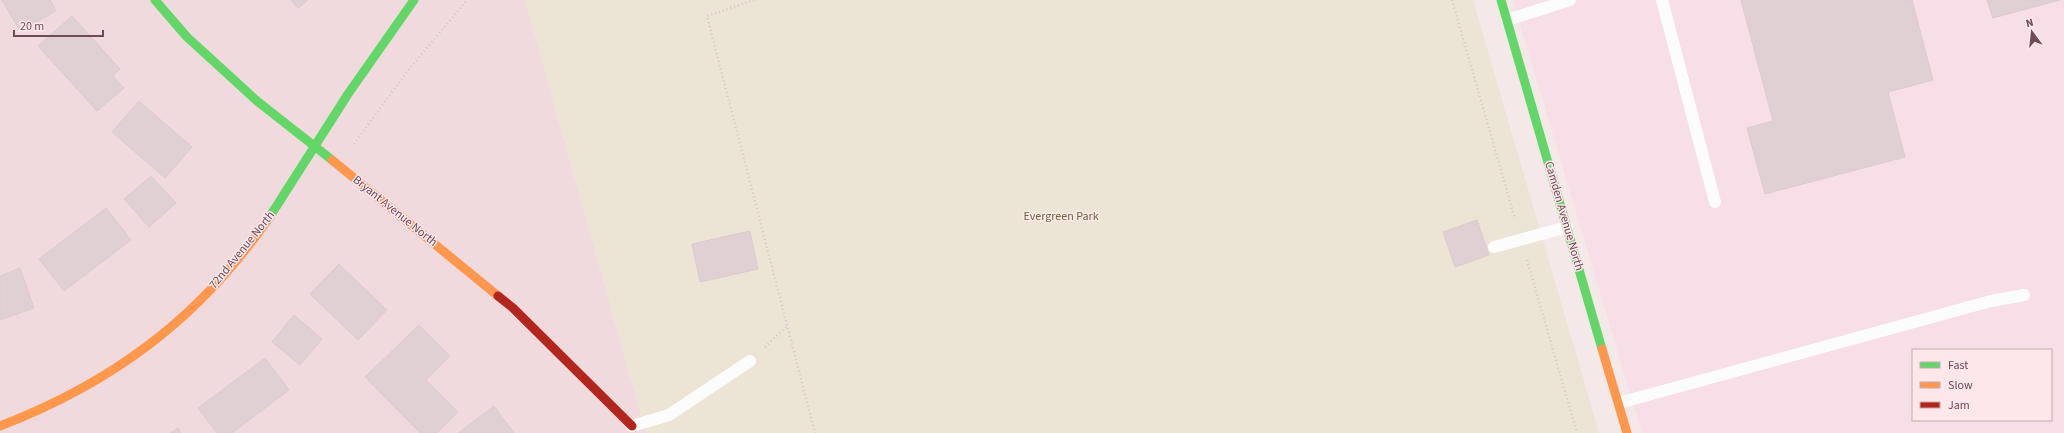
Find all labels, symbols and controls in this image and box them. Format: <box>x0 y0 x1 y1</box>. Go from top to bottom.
scale bar <box>14 12 103 38</box>
north arrow <box>2012 12 2052 52</box>
text: N <box>2024 15 2035 31</box>
text: 20 m <box>20 18 44 35</box>
street label: Camden Avenue North <box>1540 159 1588 273</box>
street label: Bryant Avenue North <box>349 172 441 250</box>
street label: 72nd Avenue North <box>205 207 279 293</box>
park label: Evergreen Park <box>1023 208 1099 225</box>
legend <box>1912 349 2052 421</box>
text: Fast <box>1948 357 1968 374</box>
text: Slow <box>1948 377 1973 394</box>
text: Jam <box>1948 397 1970 414</box>

